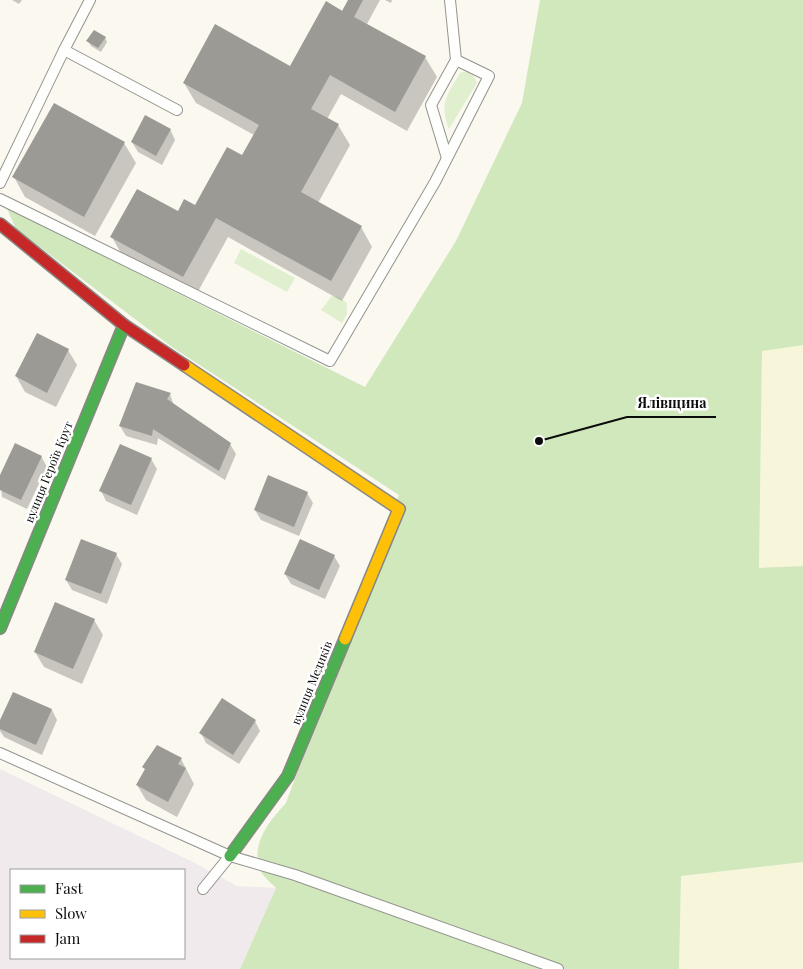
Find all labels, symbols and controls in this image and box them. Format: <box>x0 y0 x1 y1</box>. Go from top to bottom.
callout: Ялівщина <box>627 388 716 417</box>
text: Ялівщина <box>636 393 707 412</box>
street label: вулиця Героїв Крут <box>20 418 76 525</box>
street label: вулиця Медиків <box>287 638 335 727</box>
legend <box>10 869 185 959</box>
text: Fast <box>55 878 84 898</box>
text: Slow <box>55 903 87 923</box>
text: Jam <box>54 928 81 948</box>

